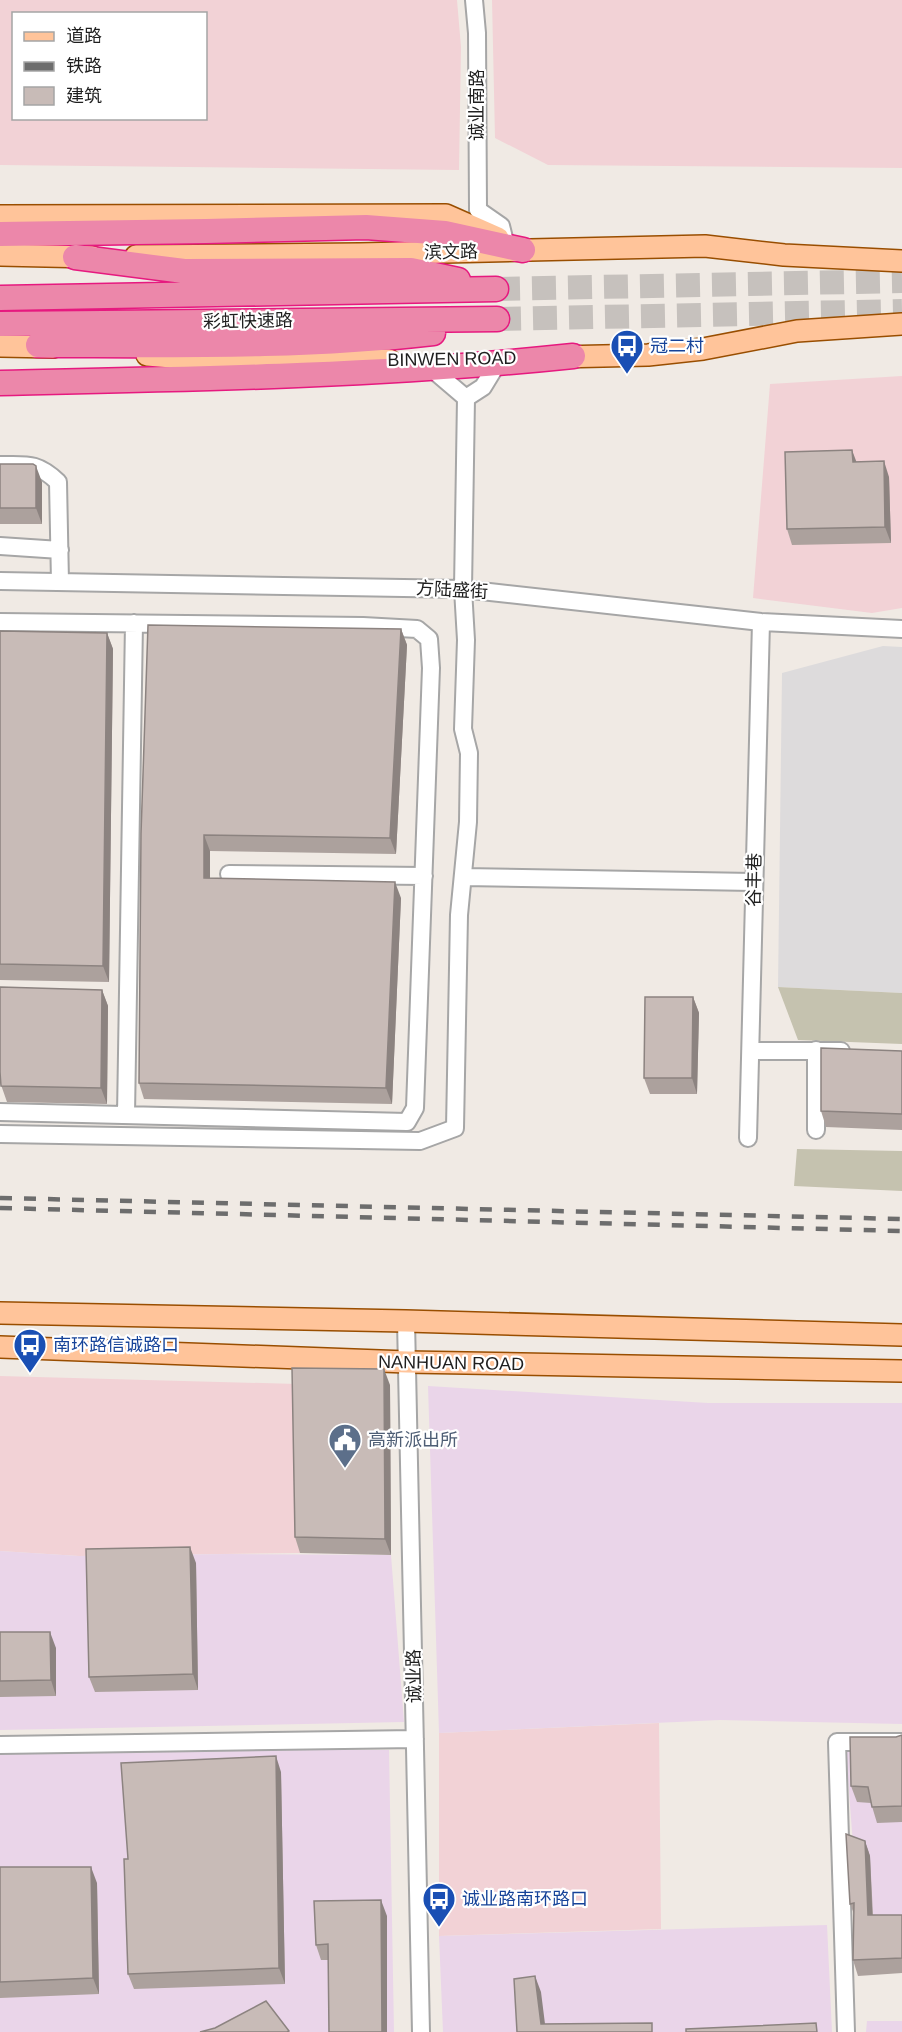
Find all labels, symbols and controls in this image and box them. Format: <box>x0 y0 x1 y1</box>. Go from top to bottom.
legend <box>12 12 207 120</box>
text: 道路 <box>66 26 102 46</box>
text: 铁路 <box>66 56 102 76</box>
street label: 诚业南路 <box>467 69 487 141</box>
text: 建筑 <box>66 86 102 106</box>
street label: 滨文路 <box>424 242 478 262</box>
street label: 彩虹快速路 <box>203 310 293 332</box>
bus stop icon: 冠二村 <box>609 328 645 375</box>
place label: 冠二村 <box>650 336 704 356</box>
street label: BINWEN ROAD <box>387 348 517 370</box>
street label: 方陆盛街 <box>416 578 488 602</box>
street label: 谷丰巷 <box>744 853 764 907</box>
bus stop icon: 南环路信诚路口 <box>12 1327 48 1374</box>
place label: 南环路信诚路口 <box>53 1335 179 1355</box>
street label: NANHUAN ROAD <box>378 1352 524 1374</box>
public building icon: 高新派出所 <box>327 1422 363 1469</box>
place label: 高新派出所 <box>368 1430 458 1450</box>
street label: 诚业路 <box>404 1649 424 1703</box>
bus stop icon: 诚业路南环路口 <box>421 1881 457 1928</box>
place label: 诚业路南环路口 <box>462 1889 588 1909</box>

